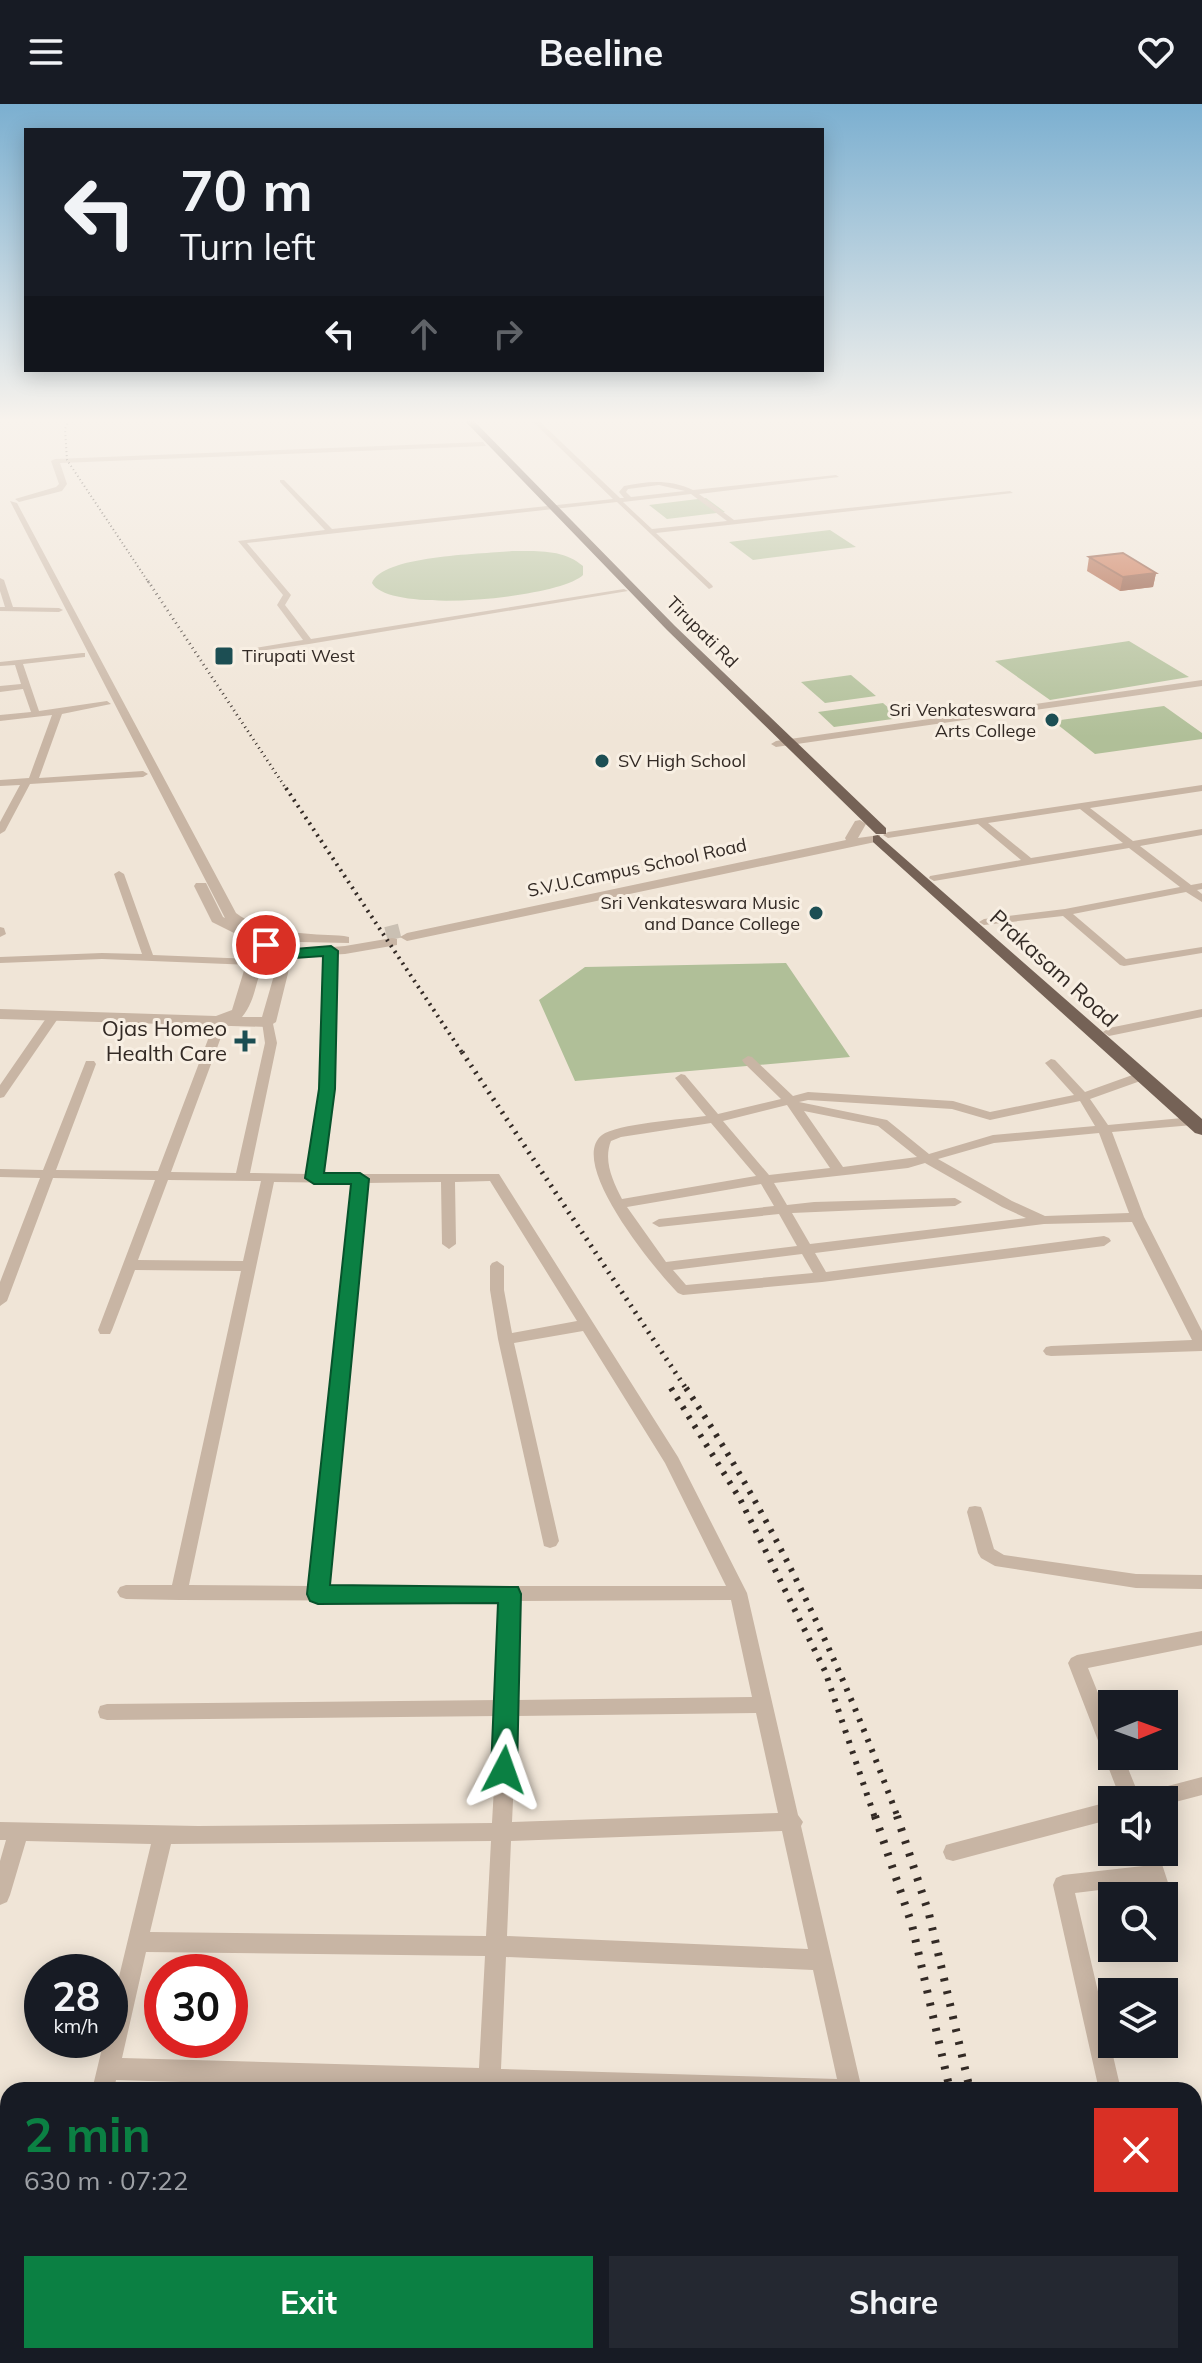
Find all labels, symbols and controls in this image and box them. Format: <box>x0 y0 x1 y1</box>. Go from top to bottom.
icon: menu <box>24 30 68 74</box>
text: Beeline <box>539 30 663 75</box>
icon: heart <box>1134 30 1178 74</box>
text: 70 m <box>180 155 313 225</box>
icon: left <box>48 160 152 264</box>
text: Turn left <box>180 224 316 269</box>
icon: left <box>318 312 362 356</box>
icon: ahead <box>402 312 446 356</box>
icon: right <box>486 312 530 356</box>
street label: Tirupati Rd <box>662 591 743 672</box>
place label: Tirupati West <box>242 644 355 667</box>
marker: Tirupati West <box>213 645 235 667</box>
place label: Sri Venkateswara Arts College <box>889 698 1036 742</box>
marker: Sri Venkateswara Arts College <box>1043 711 1061 729</box>
place label: SV High School <box>618 749 746 772</box>
marker: SV High School <box>593 752 611 770</box>
street label: S.V.U.Campus School Road <box>525 833 749 902</box>
place label: Sri Venkateswara Music and Dance College <box>601 891 800 935</box>
street label: Prakasam Road <box>984 903 1124 1033</box>
marker: Sri Venkateswara Music and Dance College <box>807 904 825 922</box>
pin <box>232 911 300 979</box>
icon: arrive <box>244 923 288 967</box>
place label: Ojas Homeo Health Care <box>102 1014 227 1067</box>
marker: Ojas Homeo Health Care <box>234 1030 256 1052</box>
north arrow <box>1098 1690 1178 1770</box>
map controls <box>1098 1690 1178 2058</box>
position arrow <box>462 1728 546 1812</box>
button: sound <box>1098 1786 1178 1866</box>
button: search <box>1098 1882 1178 1962</box>
speed limit sign: 30 <box>144 1954 248 2058</box>
text: 28 <box>52 1971 100 2021</box>
button: layers <box>1098 1978 1178 2058</box>
text: km/h <box>53 2013 99 2038</box>
text: 2 min <box>24 2104 151 2164</box>
button: close <box>1094 2108 1178 2192</box>
text: 630 m · 07:22 <box>24 2164 188 2197</box>
button: Exit <box>24 2256 593 2348</box>
button: Share <box>609 2256 1178 2348</box>

